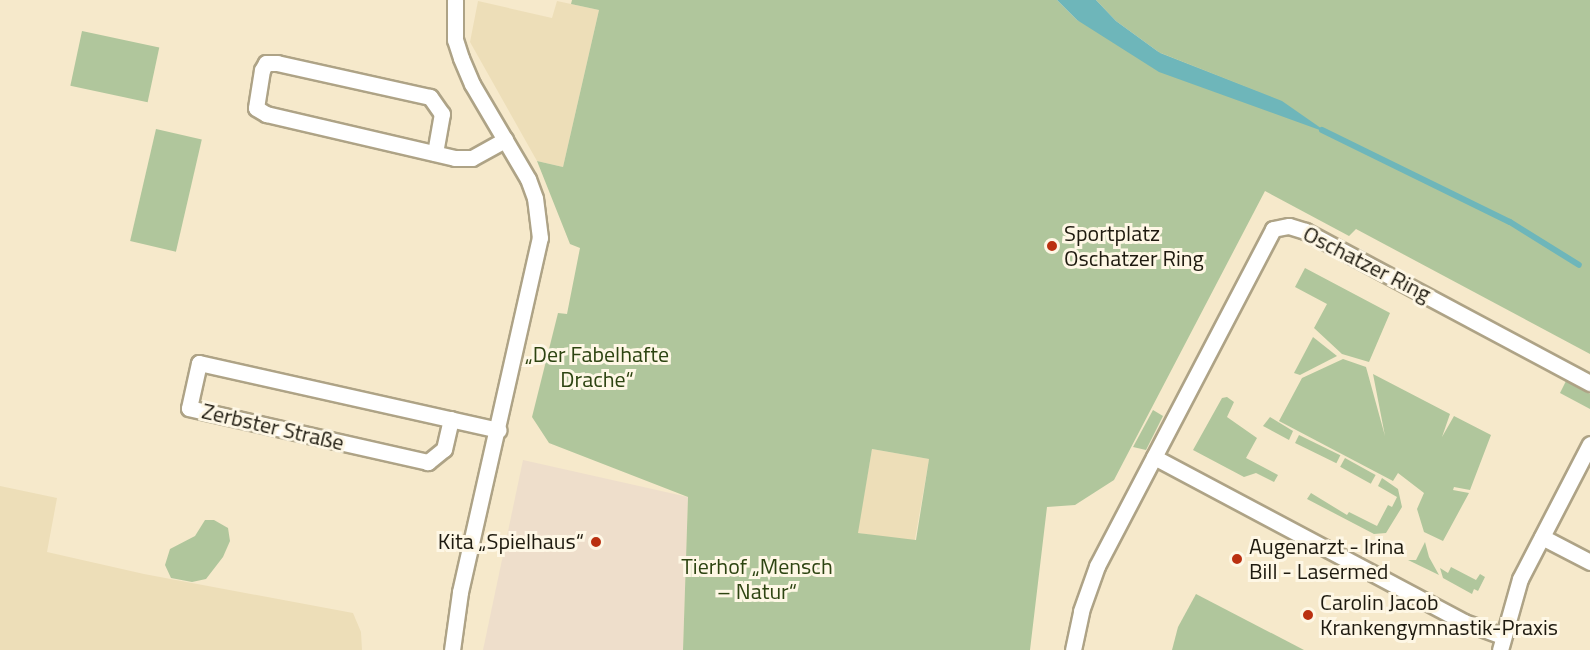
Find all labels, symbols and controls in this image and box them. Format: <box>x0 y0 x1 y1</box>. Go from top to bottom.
place label: Sportplatz Oschatzer Ring <box>1064 220 1204 272</box>
street label: Oschatzer Ring <box>1299 220 1435 308</box>
marker: Sportplatz Oschatzer Ring <box>1045 239 1059 253</box>
park label: „Der Fabelhafte Drache“ <box>525 341 669 392</box>
street label: Zerbster Straße <box>199 398 347 456</box>
place label: Kita „Spielhaus“ <box>438 529 584 555</box>
place label: Augenarzt - Irina Bill - Lasermed <box>1249 533 1404 584</box>
marker: Kita „Spielhaus“ <box>589 535 603 549</box>
marker: Augenarzt - Irina Bill - Lasermed <box>1230 552 1244 566</box>
park label: Tierhof „Mensch – Natur“ <box>681 553 833 604</box>
place label: Carolin Jacob Krankengymnastik-Praxis <box>1320 589 1558 640</box>
marker: Carolin Jacob Krankengymnastik-Praxis <box>1301 608 1315 622</box>

